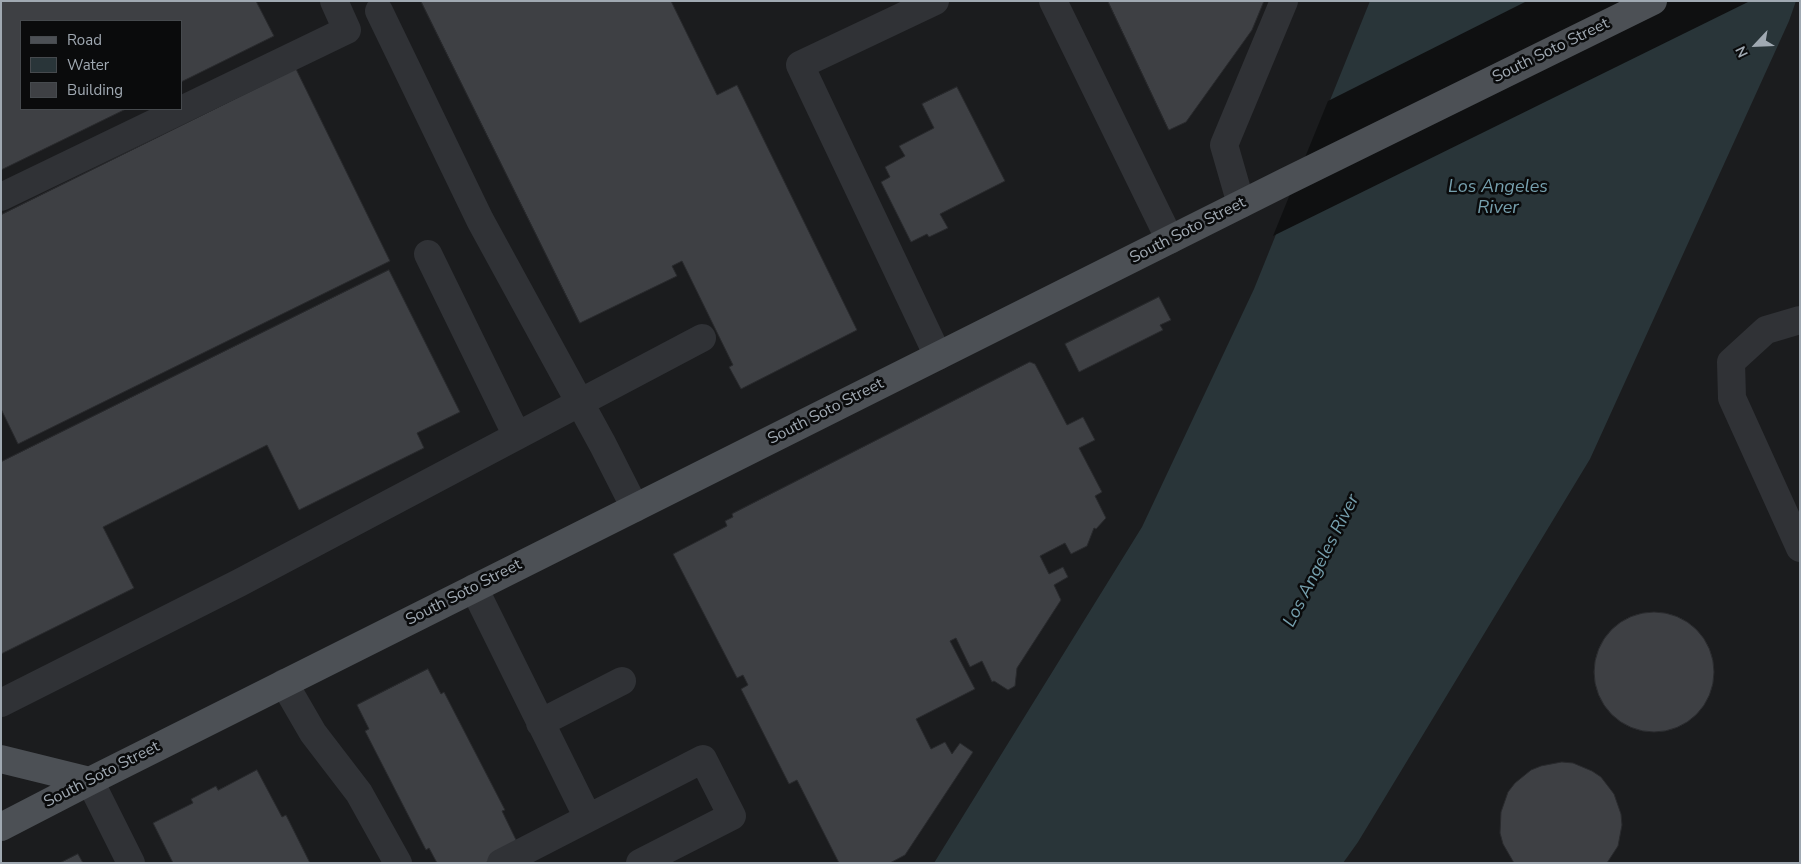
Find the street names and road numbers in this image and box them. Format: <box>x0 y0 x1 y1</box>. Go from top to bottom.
street label: South Soto Street <box>1490 14 1612 88</box>
street label: South Soto Street <box>1127 194 1249 268</box>
street label: South Soto Street <box>765 375 887 449</box>
street label: South Soto Street <box>403 556 525 630</box>
street label: South Soto Street <box>41 738 163 812</box>

